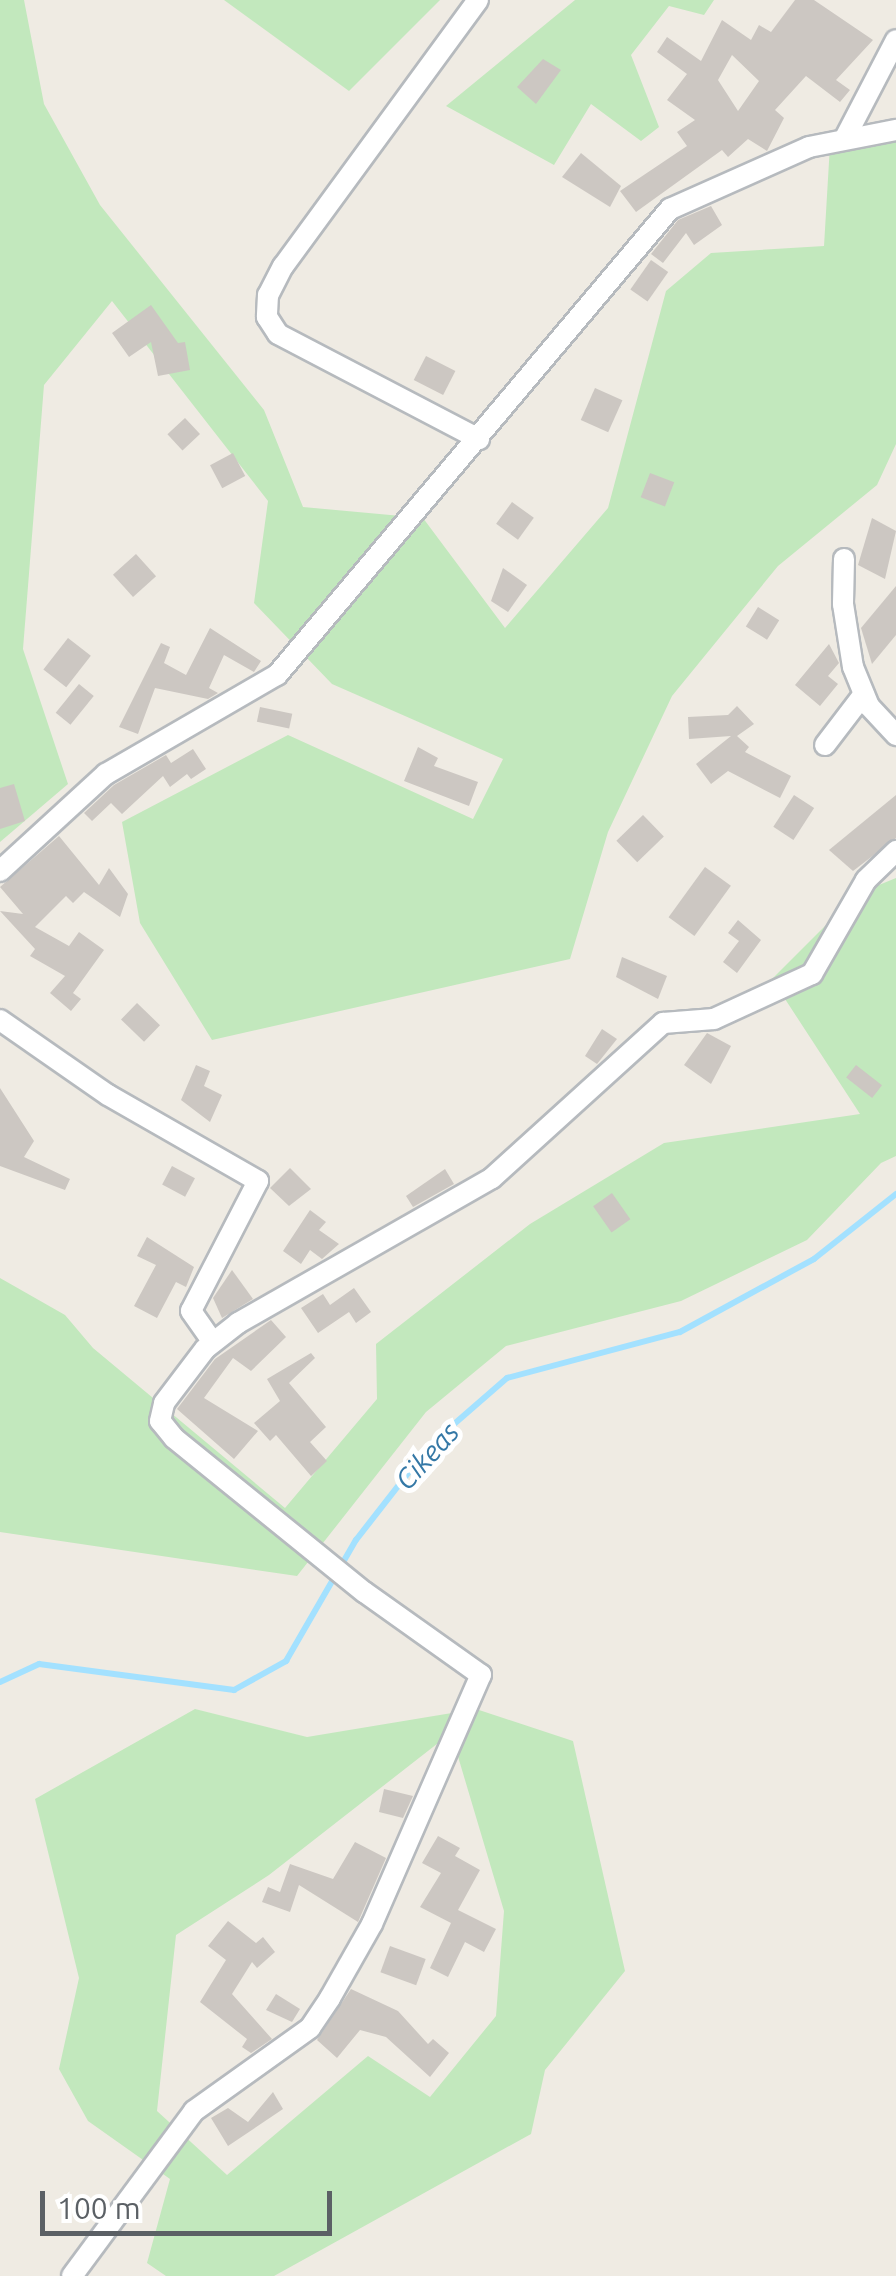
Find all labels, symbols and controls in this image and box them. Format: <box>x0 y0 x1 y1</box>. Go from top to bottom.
water label: Cikeas <box>388 1415 466 1497</box>
scale bar <box>45 2171 338 2233</box>
text: 100 m <box>57 2191 141 2225</box>

